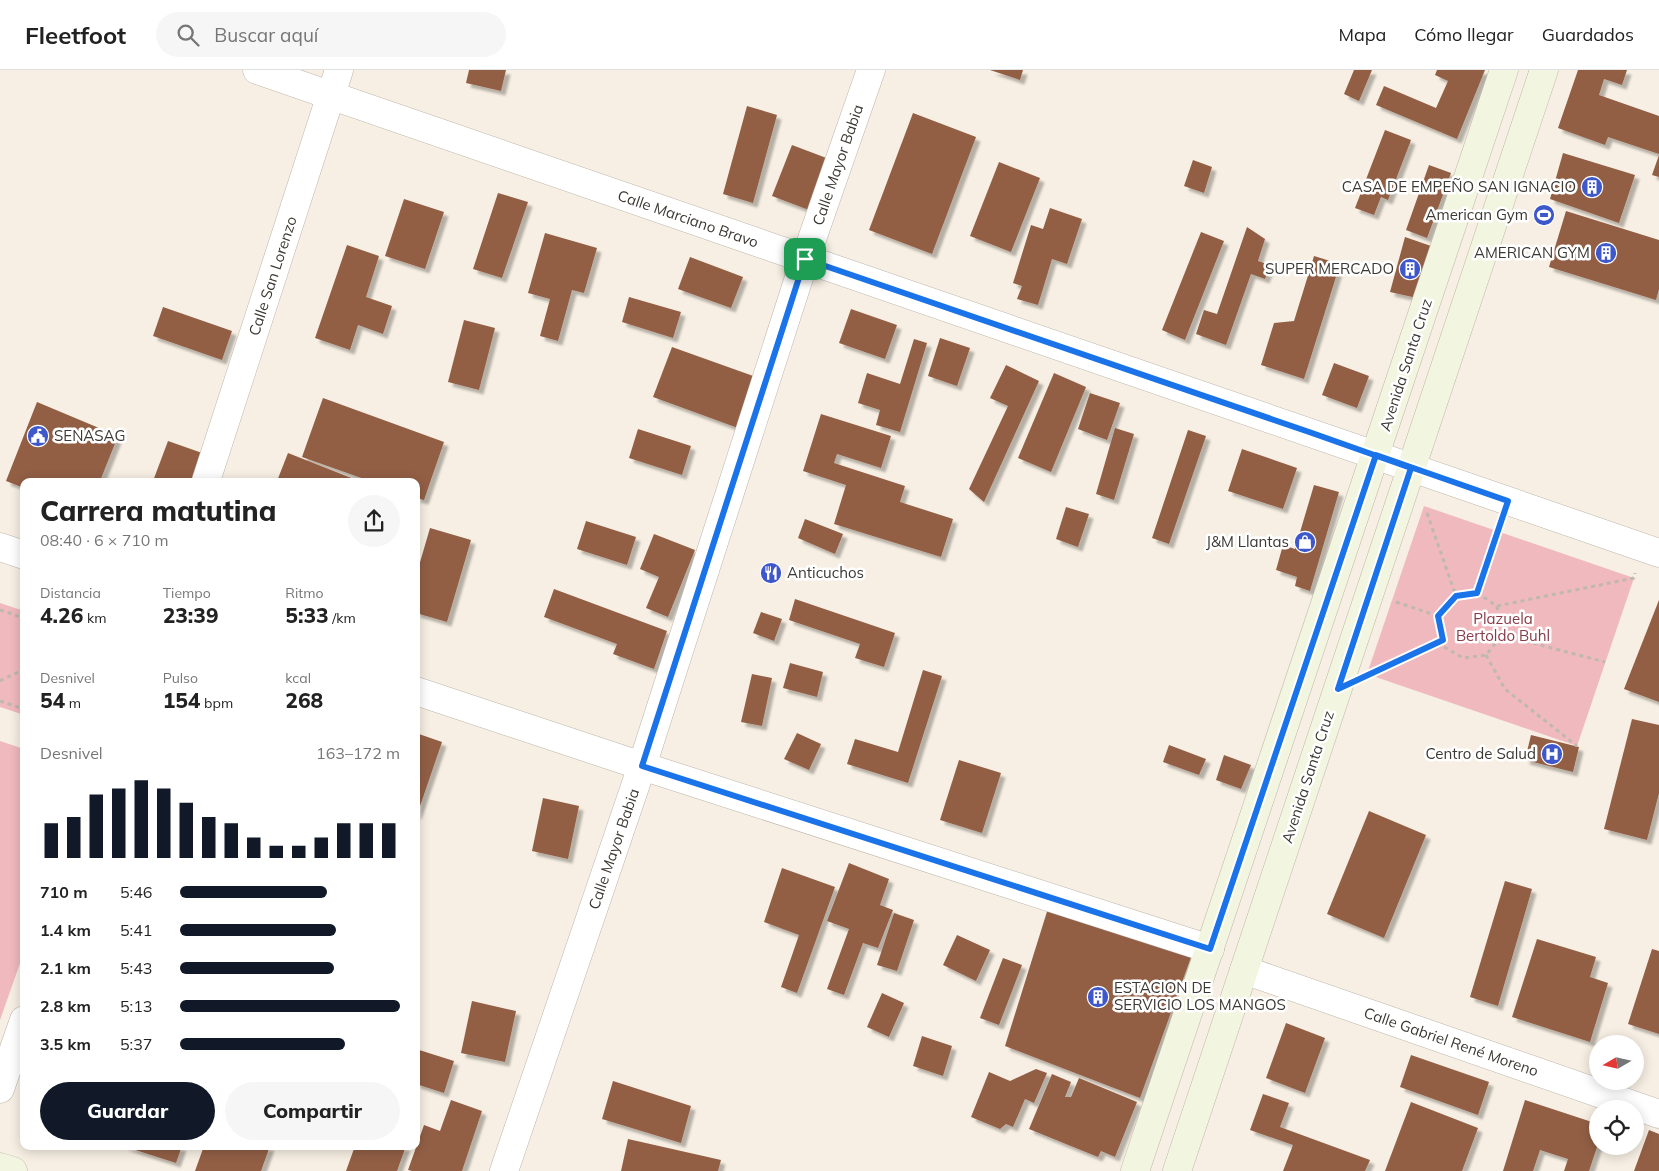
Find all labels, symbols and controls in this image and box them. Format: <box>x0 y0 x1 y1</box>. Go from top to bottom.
search box <box>156 12 506 57</box>
text: Fleetfoot <box>25 20 126 50</box>
icon: search <box>174 21 202 49</box>
text: Buscar aquí <box>214 23 318 47</box>
text: Mapa <box>1338 23 1386 46</box>
text: Cómo llegar <box>1414 23 1514 46</box>
text: Guardados <box>1542 23 1634 46</box>
street label: Calle Mayor Babia <box>808 102 867 228</box>
building icon: CASA DE EMPEÑO SAN IGNACIO <box>1580 175 1604 199</box>
place label: CASA DE EMPEÑO SAN IGNACIO <box>1342 177 1576 196</box>
street label: Calle Marciano Bravo <box>615 186 761 252</box>
sports icon: American Gym <box>1532 203 1556 227</box>
place label: American Gym <box>1425 205 1528 224</box>
street label: Calle San Lorenzo <box>244 214 301 338</box>
pin <box>784 238 826 280</box>
building icon: AMERICAN GYM <box>1594 241 1618 265</box>
place label: AMERICAN GYM <box>1474 243 1590 262</box>
icon: arrive <box>791 245 819 273</box>
building icon: SUPER MERCADO <box>1398 257 1422 281</box>
place label: SUPER MERCADO <box>1265 259 1394 278</box>
street label: Avenida Santa Cruz <box>1375 296 1436 434</box>
public building icon: SENASAG <box>26 424 50 448</box>
place label: SENASAG <box>54 426 125 445</box>
text: Carrera matutina <box>40 493 276 528</box>
button: share <box>348 495 400 547</box>
text: 08:40 · 6 × 710 m <box>40 530 169 550</box>
shop icon: J&M Llantas <box>1293 530 1317 554</box>
place label: J&M Llantas <box>1206 532 1289 551</box>
restaurant icon: Anticuchos <box>759 561 783 585</box>
place label: Anticuchos <box>787 563 864 582</box>
text: Distancia <box>40 584 101 602</box>
text: Tiempo <box>163 584 211 602</box>
text: Ritmo <box>285 584 324 602</box>
text: 4.26 <box>40 602 83 628</box>
text: 23:39 <box>163 602 219 628</box>
text: 5:33 <box>285 602 329 628</box>
text: km <box>83 609 106 627</box>
text: /km <box>329 609 356 627</box>
park label: Plazuela Bertoldo Buhl <box>1456 609 1550 645</box>
text: Desnivel <box>40 669 95 687</box>
text: Pulso <box>163 669 198 687</box>
text: kcal <box>285 669 311 687</box>
text: 54 <box>40 687 65 713</box>
text: 154 <box>163 687 200 713</box>
text: 268 <box>285 687 323 713</box>
text: m <box>65 694 81 712</box>
text: bpm <box>200 694 233 712</box>
street label: Avenida Santa Cruz <box>1277 708 1338 846</box>
hospital icon: Centro de Salud <box>1540 742 1564 766</box>
text: Desnivel <box>40 743 103 763</box>
text: 163–172 m <box>316 743 400 763</box>
place label: Centro de Salud <box>1426 744 1536 763</box>
street label: Calle Mayor Babia <box>584 786 643 912</box>
text: 710 m <box>40 882 88 902</box>
text: 5:46 <box>120 882 152 902</box>
text: 1.4 km <box>40 920 91 940</box>
text: 5:41 <box>120 920 152 940</box>
text: 2.1 km <box>40 958 91 978</box>
text: 5:43 <box>120 958 152 978</box>
place label: ESTACION DE SERVICIO LOS MANGOS <box>1114 978 1286 1014</box>
building icon: ESTACION DE SERVICIO LOS MANGOS <box>1086 985 1110 1009</box>
text: 2.8 km <box>40 996 91 1016</box>
text: 5:13 <box>120 996 152 1016</box>
street label: Calle Gabriel René Moreno <box>1361 1003 1541 1080</box>
text: 3.5 km <box>40 1034 91 1054</box>
text: 5:37 <box>120 1034 152 1054</box>
north arrow <box>1589 1035 1644 1090</box>
map controls <box>1589 1035 1644 1155</box>
button: Guardar <box>40 1082 215 1140</box>
button: Compartir <box>225 1082 400 1140</box>
button: locate <box>1589 1100 1644 1155</box>

